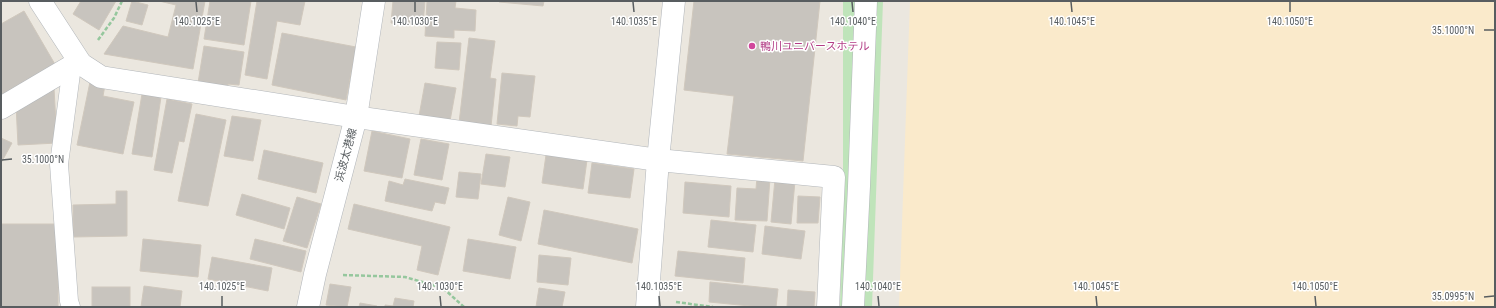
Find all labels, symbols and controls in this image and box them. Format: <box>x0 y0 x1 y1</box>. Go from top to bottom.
text: 140.1025°E <box>174 16 220 27</box>
text: 140.1030°E <box>392 16 438 27</box>
text: 140.1035°E <box>611 16 657 27</box>
text: 140.1040°E <box>830 16 876 27</box>
text: 140.1045°E <box>1049 16 1095 27</box>
text: 140.1050°E <box>1267 16 1313 27</box>
text: 35.1000°N <box>1432 25 1474 36</box>
place label: 鴨川ユニバースホテル <box>760 40 869 53</box>
marker: 鴨川ユニバースホテル <box>747 41 757 51</box>
street label: 浜波太港線 <box>333 127 359 183</box>
text: 35.1000°N <box>22 154 64 165</box>
text: 140.1025°E <box>199 281 245 292</box>
text: 140.1030°E <box>417 281 463 292</box>
text: 140.1035°E <box>636 281 682 292</box>
text: 140.1040°E <box>855 281 901 292</box>
text: 140.1045°E <box>1073 281 1119 292</box>
text: 140.1050°E <box>1292 281 1338 292</box>
text: 35.0995°N <box>1432 291 1474 302</box>

